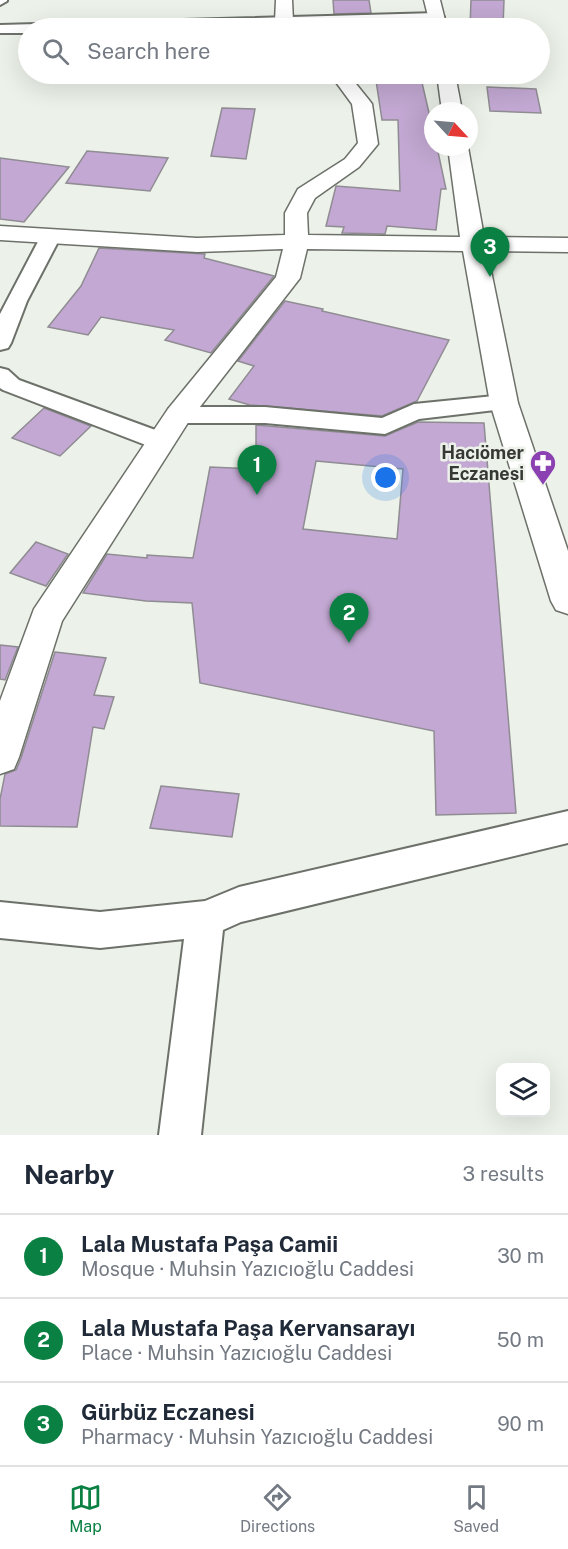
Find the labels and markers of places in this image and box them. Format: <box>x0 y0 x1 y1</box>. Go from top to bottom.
pin: 3 <box>470 228 510 277</box>
place label: Hacıömer Eczanesi <box>441 442 525 484</box>
pin: 1 <box>238 446 276 495</box>
pharmacy icon: Hacıömer Eczanesi <box>528 448 558 486</box>
pin: 2 <box>330 594 368 643</box>

